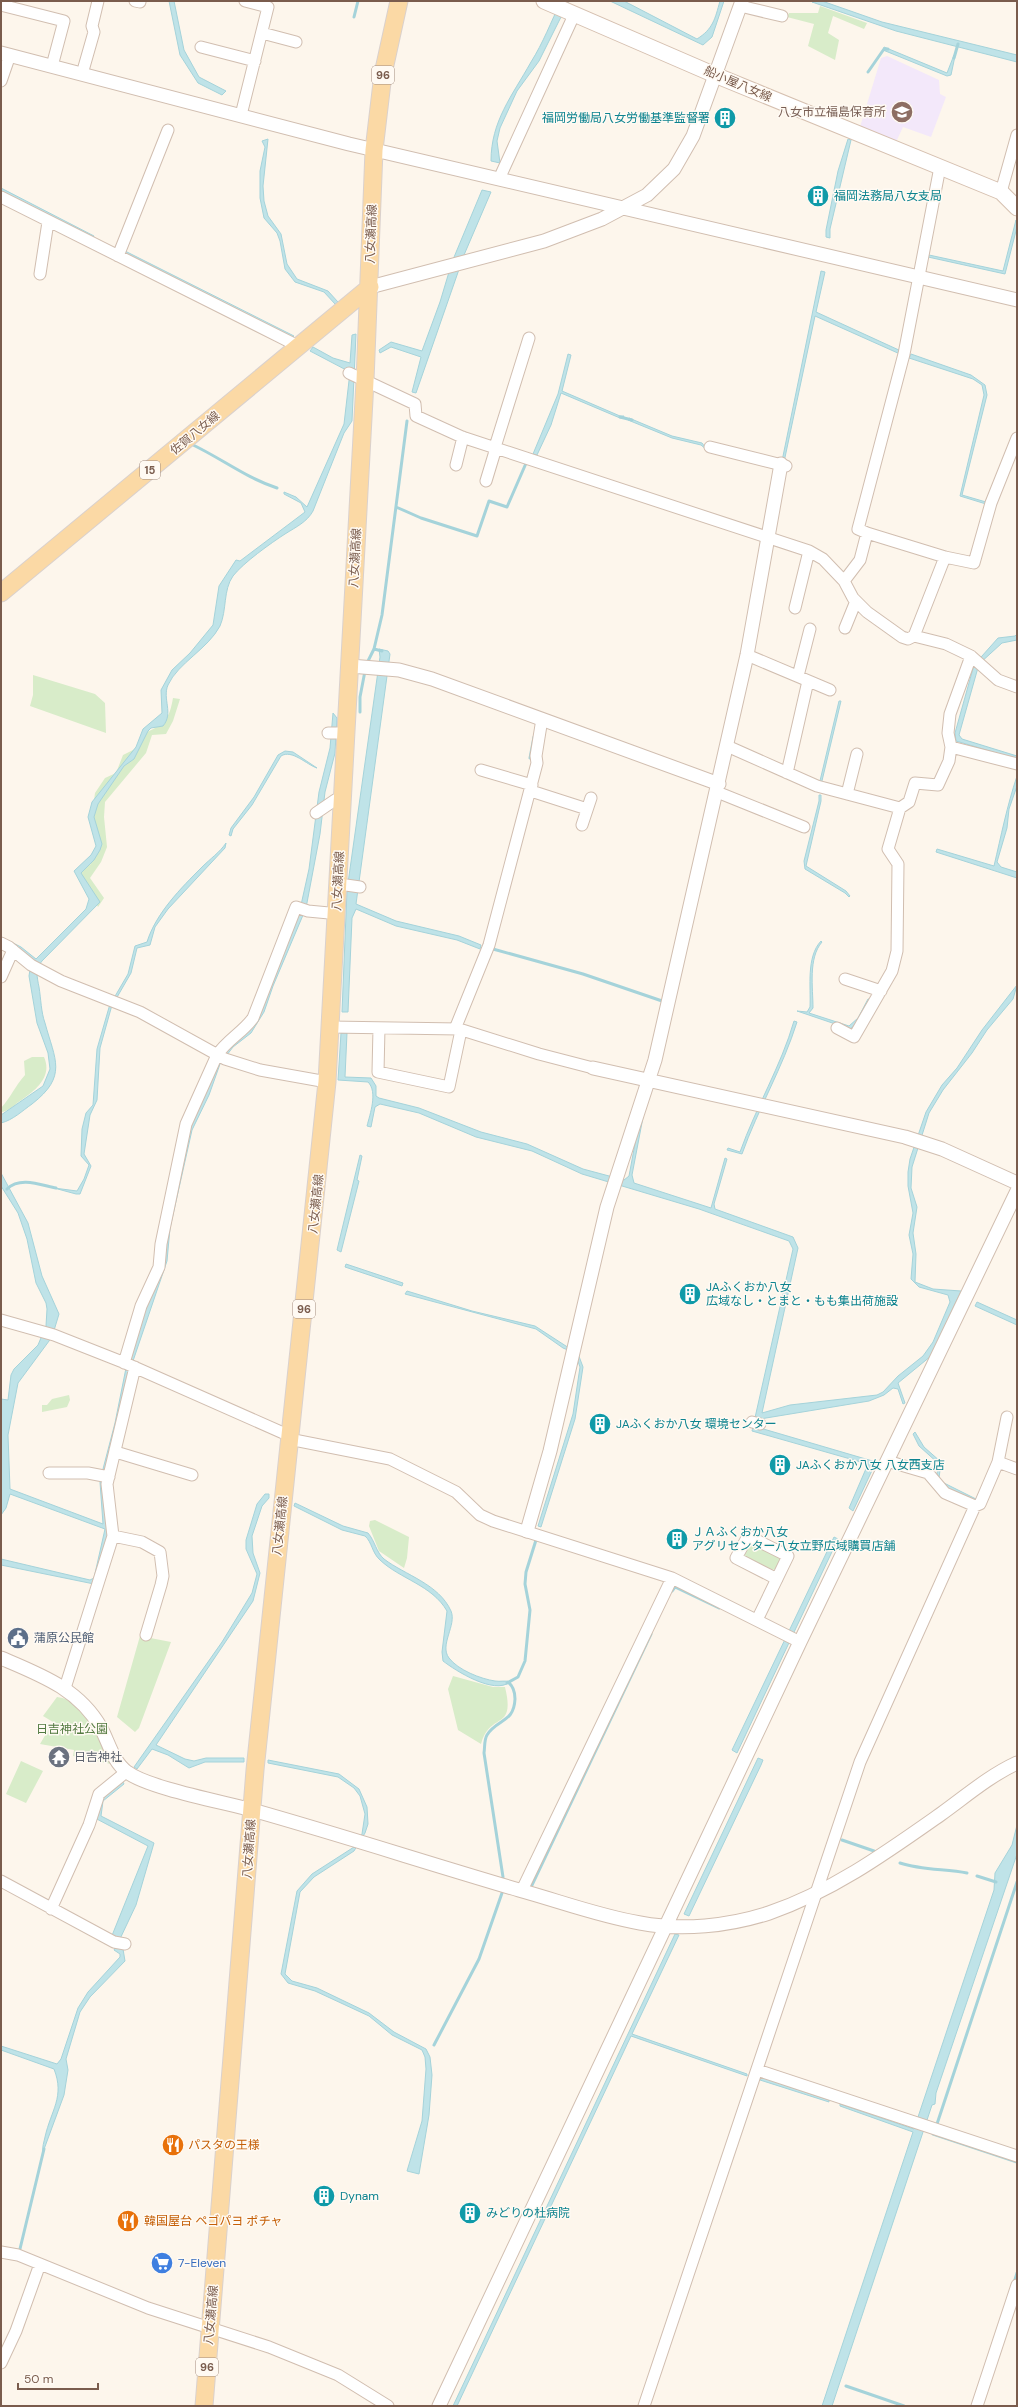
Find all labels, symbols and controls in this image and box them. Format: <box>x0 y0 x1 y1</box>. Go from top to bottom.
street label: 船小屋八女線 <box>702 63 774 105</box>
road number: 96 <box>372 66 394 84</box>
school or university icon: 八女市立福島保育所 <box>889 99 915 125</box>
place label: 八女市立福島保育所 <box>778 104 886 120</box>
building icon: 福岡労働局八女労働基準監督署 <box>712 105 738 131</box>
place label: 福岡労働局八女労働基準監督署 <box>542 110 710 126</box>
building icon: 福岡法務局八女支局 <box>805 183 831 209</box>
place label: 福岡法務局八女支局 <box>834 188 942 204</box>
street label: 八女瀬高線 <box>362 204 380 264</box>
street label: 佐賀八女線 <box>167 408 223 458</box>
road number: 15 <box>140 461 160 479</box>
street label: 八女瀬高線 <box>345 528 365 588</box>
street label: 八女瀬高線 <box>328 851 348 911</box>
street label: 八女瀬高線 <box>305 1173 327 1235</box>
place label: JAふくおか八女 広域なし・とまと・もも集出荷施設 <box>706 1279 898 1309</box>
building icon: JAふくおか八女 広域なし・とまと・もも集出荷施設 <box>677 1281 703 1307</box>
road number: 96 <box>293 1300 315 1318</box>
building icon: JAふくおか八女 環境センター <box>587 1411 613 1437</box>
place label: JAふくおか八女 環境センター <box>616 1416 777 1432</box>
building icon: JAふくおか八女 八女西支店 <box>767 1452 793 1478</box>
place label: JAふくおか八女 八女西支店 <box>796 1457 945 1473</box>
street label: 八女瀬高線 <box>269 1495 291 1557</box>
place label: ＪＡふくおか八女 アグリセンター八女立野広域購買店舗 <box>692 1524 895 1554</box>
building icon: ＪＡふくおか八女 アグリセンター八女立野広域購買店舗 <box>664 1526 690 1552</box>
public building icon: 蒲原公民館 <box>5 1625 31 1651</box>
place label: 蒲原公民館 <box>34 1630 94 1646</box>
park label: 日吉神社公園 <box>36 1721 108 1737</box>
temple icon: 日吉神社 <box>46 1744 72 1770</box>
place label: 日吉神社 <box>74 1749 122 1765</box>
street label: 八女瀬高線 <box>239 1819 259 1879</box>
restaurant icon: パスタの王様 <box>160 2132 186 2158</box>
place label: パスタの王様 <box>188 2137 260 2153</box>
building icon: Dynam <box>311 2183 337 2209</box>
place label: Dynam <box>340 2188 379 2204</box>
building icon: みどりの杜病院 <box>457 2200 483 2226</box>
place label: みどりの杜病院 <box>486 2205 570 2221</box>
restaurant icon: 韓国屋台 ペゴパヨ ポチャ <box>115 2208 141 2234</box>
place label: 韓国屋台 ペゴパヨ ポチャ <box>144 2213 282 2229</box>
supermarket icon: 7-Eleven <box>149 2250 175 2276</box>
place label: 7-Eleven <box>178 2255 226 2271</box>
street label: 八女瀬高線 <box>200 2284 222 2346</box>
road number: 96 <box>196 2358 218 2376</box>
scale bar <box>18 2365 98 2391</box>
text: 50 m <box>24 2371 53 2387</box>

